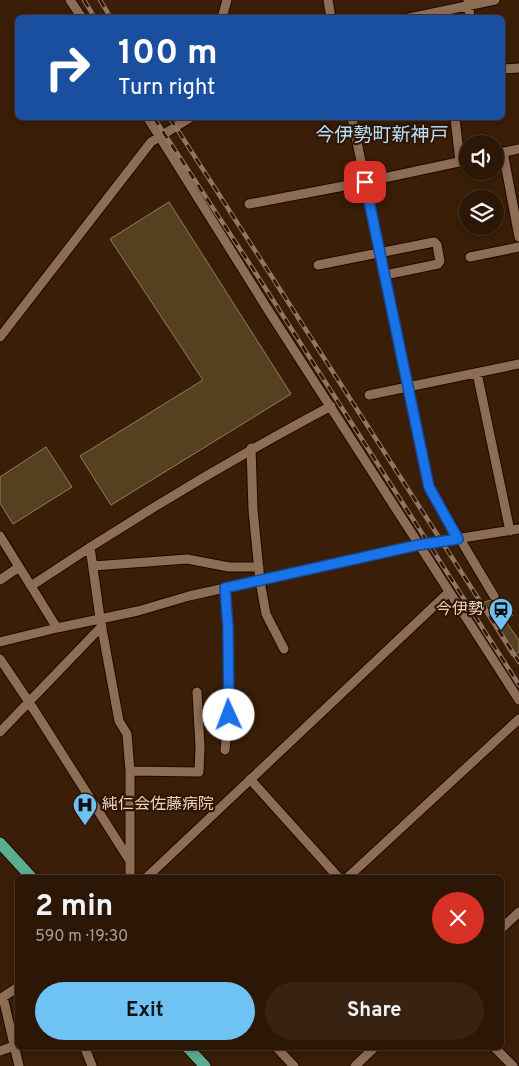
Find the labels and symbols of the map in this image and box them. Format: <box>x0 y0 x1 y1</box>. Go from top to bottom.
district label: 今伊勢町新神戸 <box>315 124 449 148</box>
pin <box>344 161 386 203</box>
station icon: 今伊勢 <box>488 597 514 631</box>
place label: 今伊勢 <box>436 600 484 620</box>
position arrow <box>202 688 254 740</box>
hospital icon: 純仁会佐藤病院 <box>72 792 98 826</box>
place label: 純仁会佐藤病院 <box>102 795 214 815</box>

